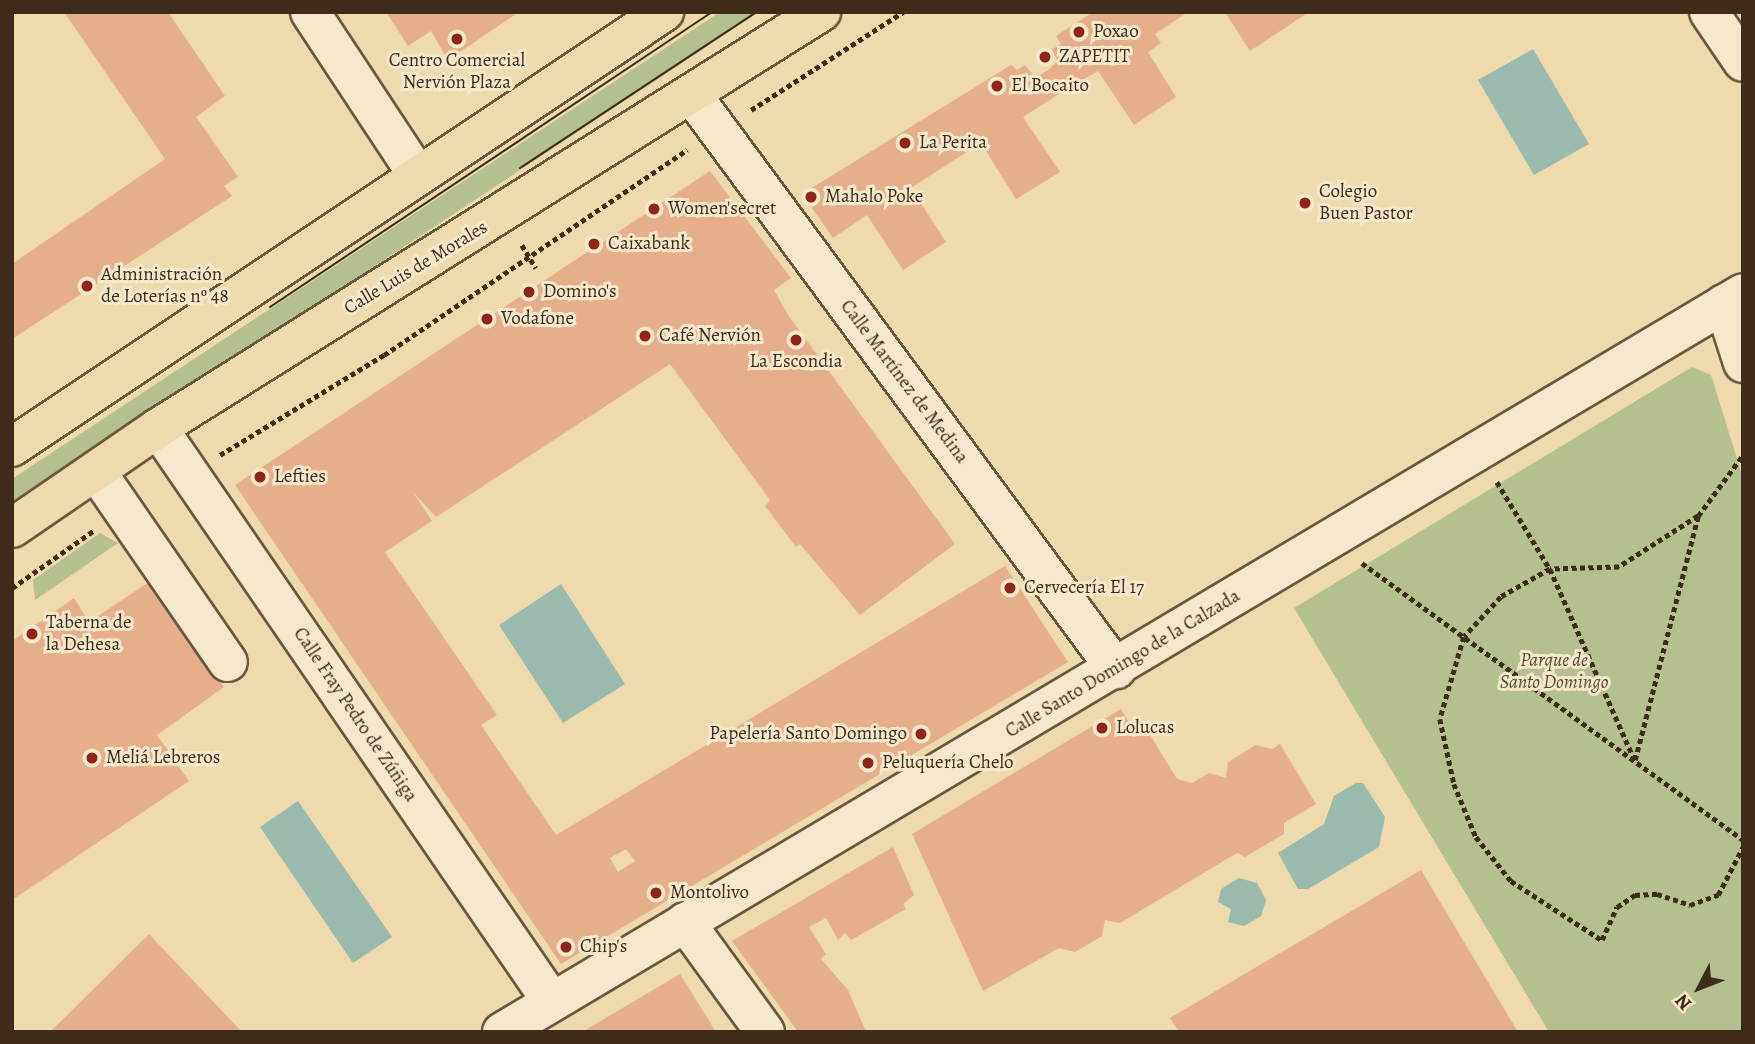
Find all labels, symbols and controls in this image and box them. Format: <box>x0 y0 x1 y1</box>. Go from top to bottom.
place label: Poxao <box>1093 21 1139 43</box>
marker: Poxao <box>1071 24 1087 40</box>
marker: Centro Comercial Nervión Plaza <box>449 31 465 47</box>
place label: ZAPETIT <box>1059 46 1130 68</box>
marker: ZAPETIT <box>1037 49 1053 65</box>
place label: Centro Comercial Nervión Plaza <box>389 50 525 94</box>
place label: El Bocaito <box>1011 75 1089 97</box>
marker: El Bocaito <box>989 78 1005 94</box>
place label: La Perita <box>919 132 987 154</box>
marker: La Perita <box>897 135 913 151</box>
place label: Colegio Buen Pastor <box>1319 181 1413 225</box>
place label: Mahalo Poke <box>825 186 923 208</box>
marker: Mahalo Poke <box>803 189 819 205</box>
marker: Colegio Buen Pastor <box>1297 195 1313 211</box>
place label: Women'secret <box>668 198 776 220</box>
marker: Women'secret <box>646 201 662 217</box>
street label: Calle Luis de Morales <box>340 216 492 320</box>
place label: Caixabank <box>608 233 690 255</box>
marker: Caixabank <box>586 236 602 252</box>
place label: Administración de Loterías nº 48 <box>101 264 229 308</box>
marker: Administración de Loterías nº 48 <box>79 278 95 294</box>
place label: Domino's <box>543 281 617 303</box>
marker: Domino's <box>521 284 537 300</box>
street label: Calle Martínez de Medina <box>835 296 973 468</box>
place label: Vodafone <box>501 308 574 330</box>
marker: Vodafone <box>479 311 495 327</box>
place label: Café Nervión <box>659 325 761 347</box>
marker: Café Nervión <box>637 328 653 344</box>
marker: La Escondia <box>788 332 804 348</box>
place label: La Escondia <box>749 351 843 373</box>
place label: Lefties <box>274 466 326 488</box>
marker: Lefties <box>252 469 268 485</box>
place label: Cervecería El 17 <box>1024 577 1144 599</box>
marker: Cervecería El 17 <box>1002 580 1018 596</box>
street label: Calle Santo Domingo de la Calzada <box>1002 585 1244 743</box>
place label: Taberna de la Dehesa <box>46 612 131 656</box>
street label: Calle Fray Pedro de Zúñiga <box>288 623 422 807</box>
marker: Taberna de la Dehesa <box>24 626 40 642</box>
park label: Parque de Santo Domingo <box>1500 650 1608 694</box>
place label: Lolucas <box>1116 717 1174 739</box>
marker: Lolucas <box>1094 720 1110 736</box>
place label: Papelería Santo Domingo <box>709 723 907 745</box>
marker: Papelería Santo Domingo <box>913 726 929 742</box>
place label: Meliá Lebreros <box>106 747 220 769</box>
marker: Meliá Lebreros <box>84 750 100 766</box>
place label: Peluquería Chelo <box>882 752 1014 774</box>
marker: Peluquería Chelo <box>860 755 876 771</box>
place label: Montolivo <box>670 882 749 904</box>
marker: Montolivo <box>648 885 664 901</box>
place label: Chip's <box>580 936 627 958</box>
marker: Chip's <box>558 939 574 955</box>
north arrow <box>1664 953 1734 1023</box>
text: N <box>1669 988 1698 1016</box>

